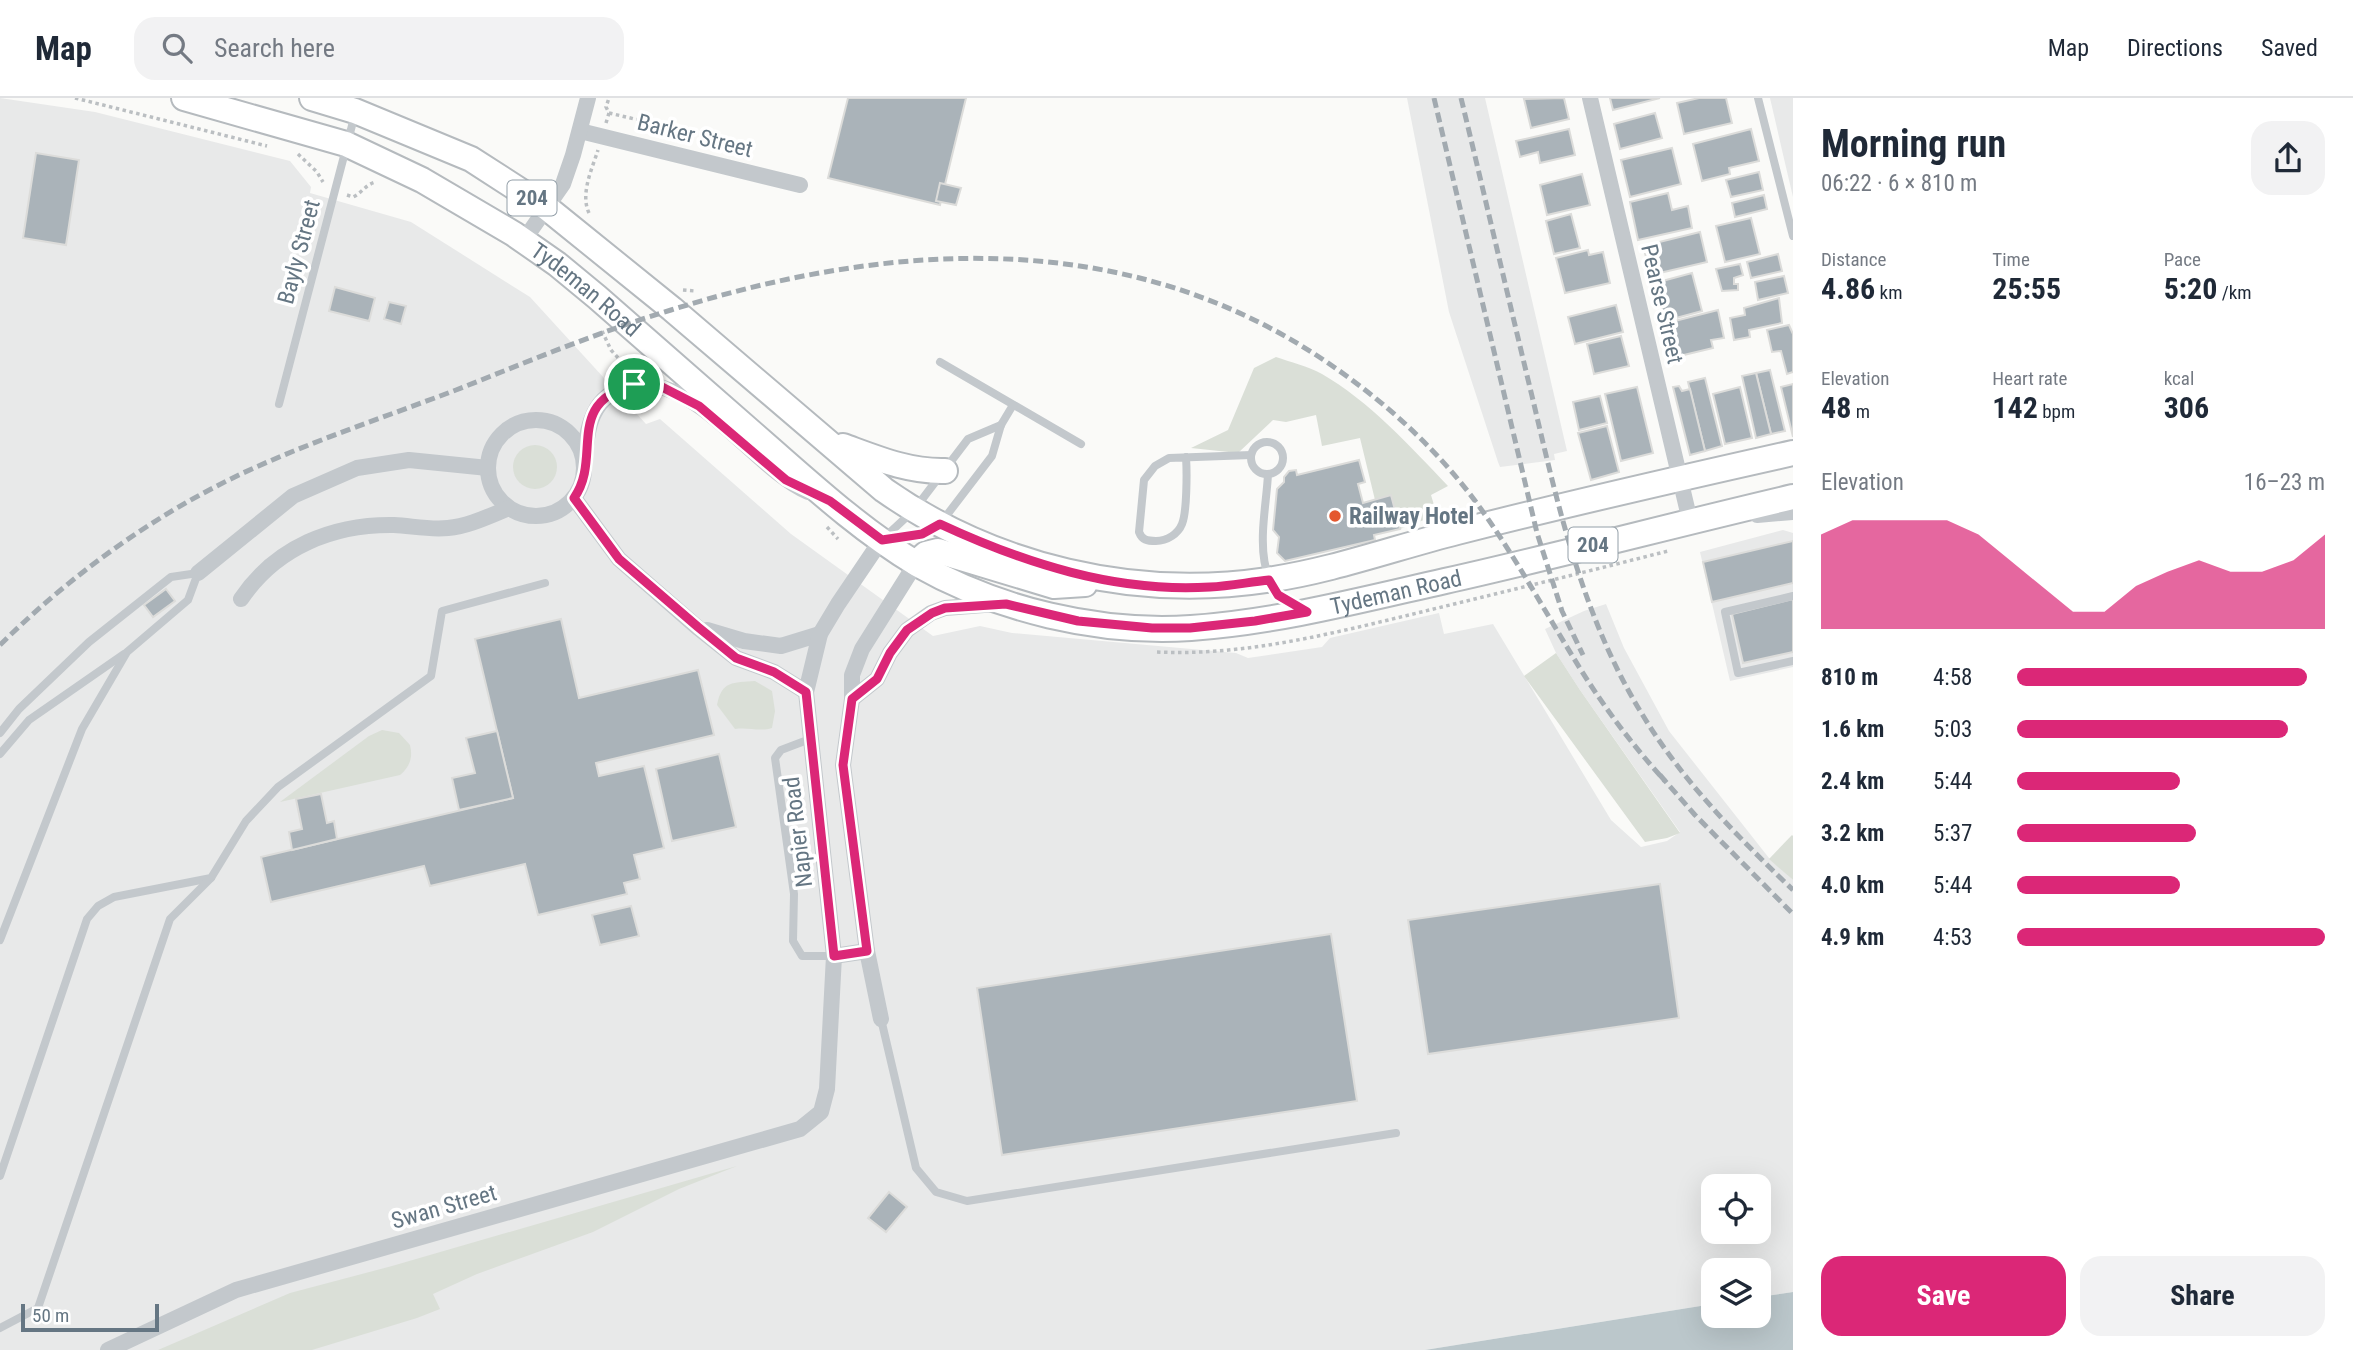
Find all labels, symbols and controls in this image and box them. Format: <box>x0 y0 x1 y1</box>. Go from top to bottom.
search box <box>134 17 624 80</box>
text: Map <box>35 29 92 68</box>
icon: search <box>158 29 196 67</box>
text: Search here <box>214 33 335 63</box>
text: Map <box>2048 34 2089 62</box>
text: Directions <box>2127 34 2223 62</box>
text: Saved <box>2261 34 2318 62</box>
street label: Barker Street <box>635 109 755 163</box>
button: share <box>2251 121 2325 195</box>
text: Morning run <box>1821 122 2006 166</box>
text: 06:22 · 6 × 810 m <box>1821 170 1977 197</box>
road number: 204 <box>508 180 556 216</box>
street label: Bayly Street <box>272 197 326 307</box>
street label: Tydeman Road <box>526 237 646 342</box>
street label: Pearse Street <box>1635 242 1689 366</box>
text: Distance <box>1821 248 1886 271</box>
text: Time <box>1992 248 2030 271</box>
text: Pace <box>2164 248 2201 271</box>
text: 4.86 <box>1821 271 1875 306</box>
text: 25:55 <box>1992 271 2061 306</box>
text: 5:20 <box>2164 271 2217 306</box>
text: km <box>1875 281 1902 304</box>
text: /km <box>2217 281 2252 304</box>
pin <box>604 354 664 414</box>
icon: arrive <box>615 365 653 403</box>
text: Elevation <box>1821 367 1889 390</box>
text: Heart rate <box>1992 367 2067 390</box>
text: kcal <box>2164 367 2194 390</box>
text: 48 <box>1821 390 1851 425</box>
text: 142 <box>1992 390 2038 425</box>
text: 306 <box>2164 390 2209 425</box>
text: m <box>1851 400 1870 423</box>
text: bpm <box>2038 400 2075 423</box>
text: Elevation <box>1821 469 1904 496</box>
text: 16–23 m <box>2244 469 2325 496</box>
place label: Railway Hotel <box>1349 503 1474 530</box>
marker: Railway Hotel <box>1327 508 1343 524</box>
road number: 204 <box>1568 528 1618 562</box>
street label: Tydeman Road <box>1328 564 1464 620</box>
text: 810 m <box>1821 664 1878 691</box>
text: 4:58 <box>1933 664 1972 691</box>
text: 1.6 km <box>1821 716 1884 743</box>
text: 5:03 <box>1933 716 1972 743</box>
text: 2.4 km <box>1821 768 1884 795</box>
text: 5:44 <box>1933 768 1972 795</box>
street label: Napier Road <box>778 775 818 889</box>
text: 3.2 km <box>1821 820 1884 847</box>
text: 5:37 <box>1933 820 1972 847</box>
text: 4.0 km <box>1821 872 1884 899</box>
text: 5:44 <box>1933 872 1972 899</box>
text: 4.9 km <box>1821 924 1884 951</box>
text: 4:53 <box>1933 924 1972 951</box>
map controls <box>1701 1174 1771 1328</box>
button: locate <box>1701 1174 1771 1244</box>
street label: Swan Street <box>388 1179 500 1235</box>
button: Save <box>1821 1256 2066 1336</box>
button: Share <box>2080 1256 2325 1336</box>
button: layers <box>1701 1258 1771 1328</box>
scale bar <box>21 1301 159 1333</box>
text: 50 m <box>32 1304 69 1327</box>

